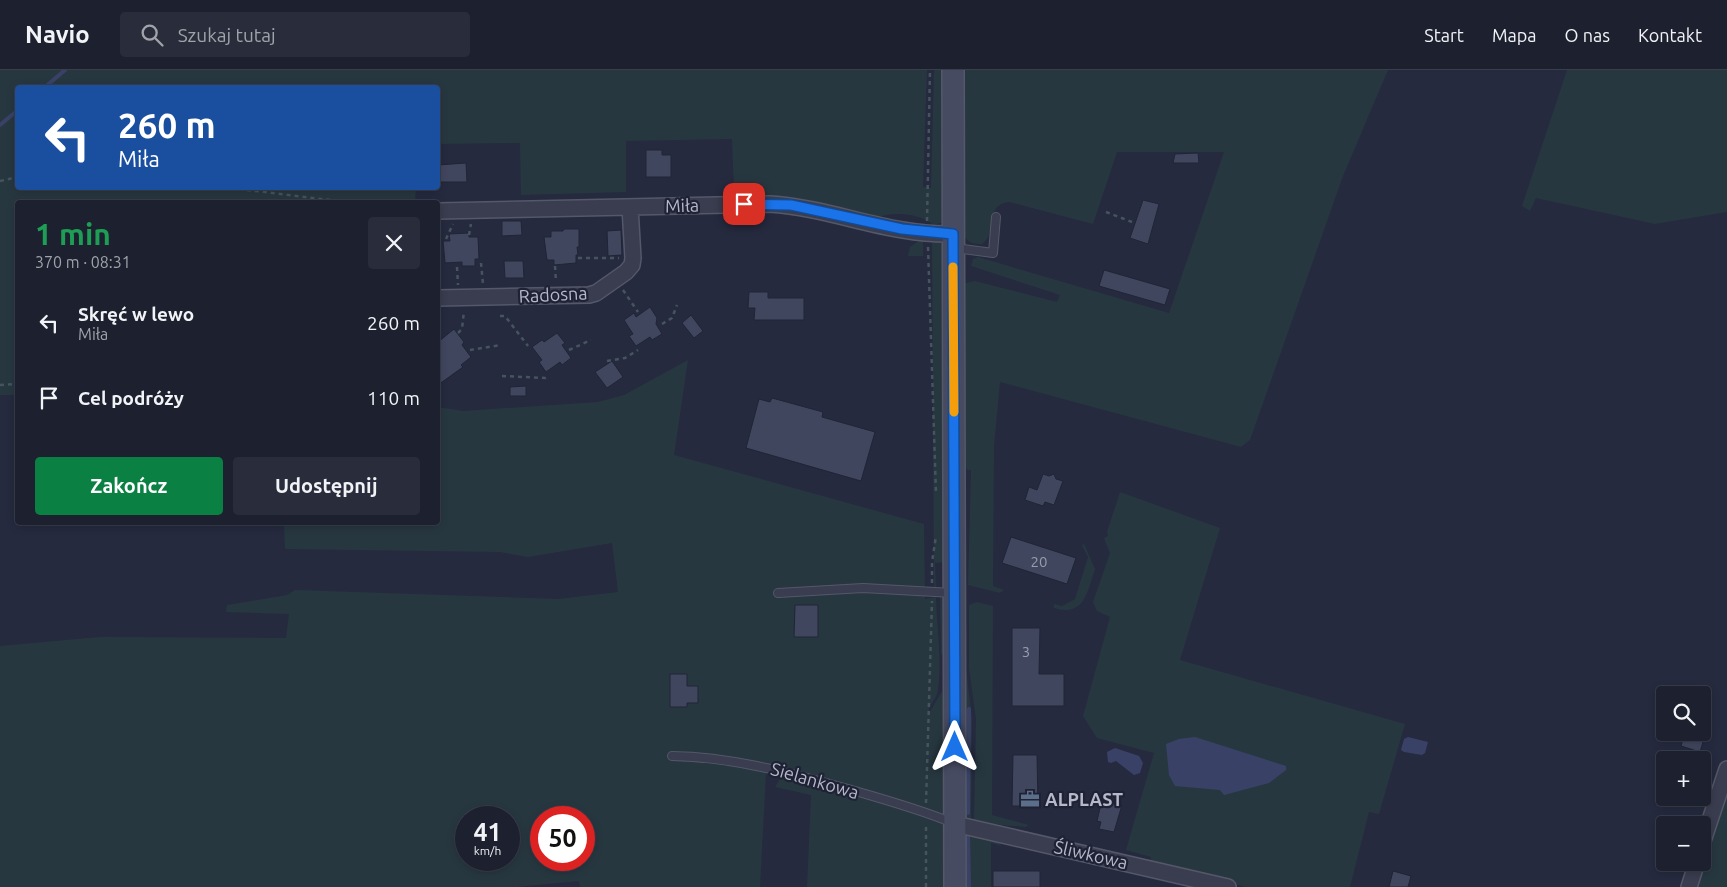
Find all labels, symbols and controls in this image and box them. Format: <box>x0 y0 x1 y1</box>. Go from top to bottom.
search box <box>120 12 470 57</box>
text: Navio <box>25 21 90 48</box>
icon: search <box>138 21 166 49</box>
text: Szukaj tutaj <box>178 24 276 46</box>
text: Start <box>1424 25 1464 45</box>
text: Mapa <box>1492 25 1537 45</box>
text: O nas <box>1565 25 1610 45</box>
text: Kontakt <box>1638 25 1702 45</box>
icon: left <box>35 105 100 170</box>
text: 260 m <box>118 105 216 145</box>
text: Miła <box>118 146 160 171</box>
pin <box>723 183 765 225</box>
icon: arrive <box>730 190 758 218</box>
street label: Miła <box>665 194 699 216</box>
text: 1 min <box>35 217 111 251</box>
button: close <box>368 217 420 269</box>
text: 370 m · 08:31 <box>35 253 131 271</box>
street label: Radosna <box>518 282 588 306</box>
text: Skręć w lewo <box>78 303 194 325</box>
icon: left <box>35 309 63 337</box>
text: 260 m <box>367 312 420 334</box>
text: Miła <box>78 325 108 343</box>
icon: arrive <box>35 384 63 412</box>
text: Cel podróży <box>78 387 184 409</box>
text: 110 m <box>367 387 420 409</box>
button: Zakończ <box>35 457 223 515</box>
button: Udostępnij <box>233 457 420 515</box>
house number: 20 <box>1031 553 1047 570</box>
house number: 3 <box>1022 643 1030 660</box>
map controls <box>1656 686 1711 871</box>
button: search <box>1656 686 1711 741</box>
position arrow <box>928 720 980 772</box>
button: + <box>1656 751 1711 806</box>
street label: Sielankowa <box>769 758 861 802</box>
office icon: ALPLAST <box>1019 788 1041 810</box>
place label: ALPLAST <box>1045 789 1123 809</box>
speed limit sign: 50 <box>530 806 595 871</box>
button: − <box>1656 816 1711 871</box>
text: 41 <box>473 818 502 846</box>
street label: Śliwkowa <box>1052 835 1130 872</box>
text: km/h <box>474 844 501 857</box>

